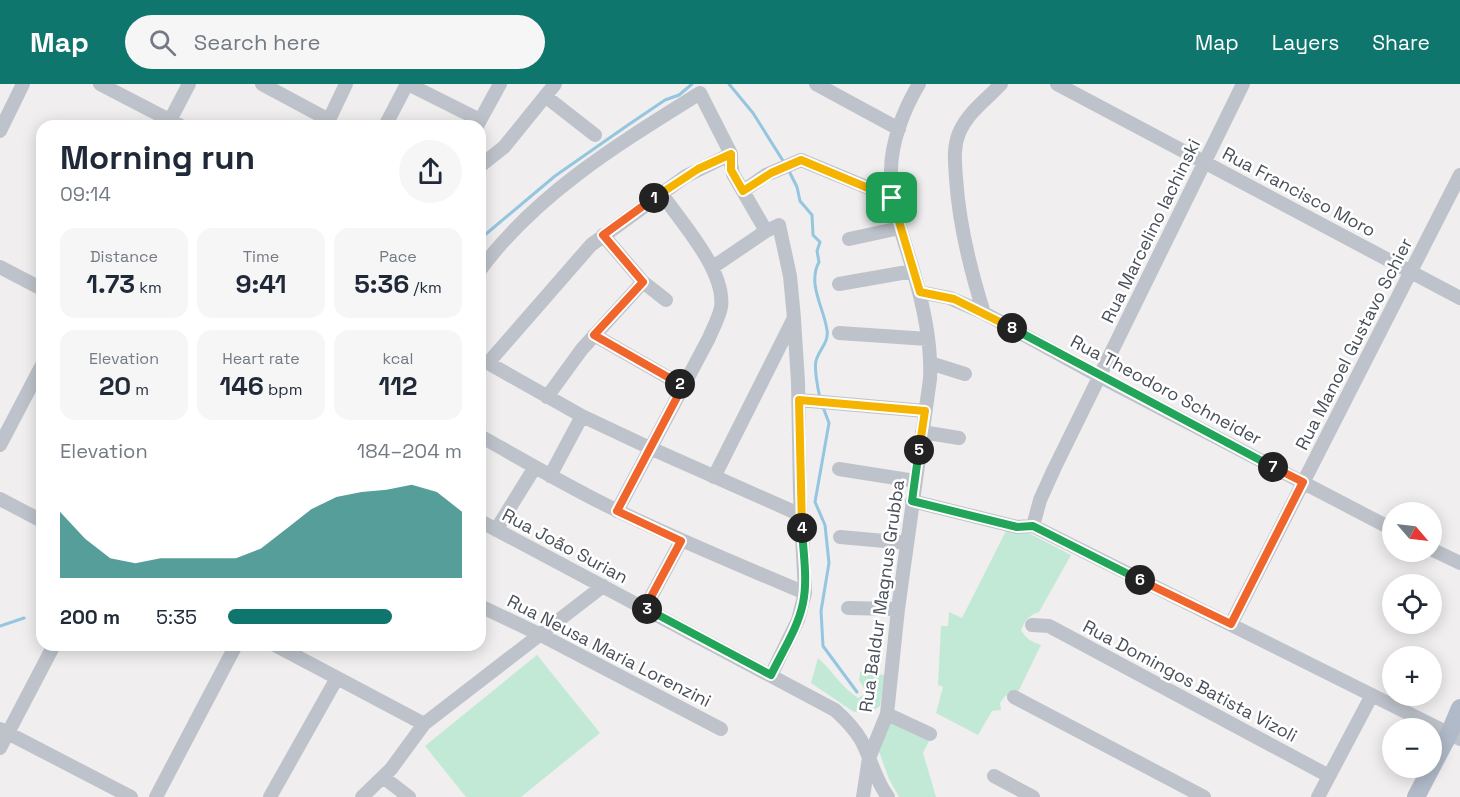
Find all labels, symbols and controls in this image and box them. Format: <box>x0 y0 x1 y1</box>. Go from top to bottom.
search box <box>125 15 545 69</box>
text: Map <box>30 24 89 60</box>
icon: search <box>146 26 179 59</box>
text: Search here <box>194 28 321 56</box>
text: Map <box>1195 29 1239 56</box>
text: Layers <box>1272 29 1339 56</box>
text: Share <box>1372 29 1430 56</box>
street label: Rua Marcelino Iachinski <box>1096 135 1205 327</box>
text: Morning run <box>60 137 255 179</box>
button: share <box>399 140 462 203</box>
street label: Rua Francisco Moro <box>1219 141 1380 242</box>
pin <box>866 172 917 223</box>
text: 09:14 <box>60 181 111 207</box>
icon: arrive <box>875 181 908 214</box>
pin: 1 <box>639 183 669 213</box>
text: 1 <box>650 187 658 208</box>
street label: Rua Manoel Gustavo Schier <box>1290 234 1417 454</box>
text: Distance <box>90 246 158 267</box>
text: Time <box>243 246 279 267</box>
text: Pace <box>379 246 417 267</box>
text: 1.73 <box>86 267 135 301</box>
text: 9:41 <box>235 267 287 301</box>
text: 5:36 <box>354 267 409 301</box>
text: km <box>135 277 162 298</box>
text: /km <box>409 277 442 298</box>
pin: 8 <box>997 313 1027 343</box>
text: 8 <box>1007 317 1017 338</box>
street label: Rua Theodoro Schneider <box>1067 329 1266 450</box>
text: Elevation <box>89 348 159 369</box>
text: Heart rate <box>222 348 300 369</box>
text: kcal <box>383 348 413 369</box>
text: 20 <box>99 369 131 403</box>
text: 146 <box>220 369 264 403</box>
text: 112 <box>379 369 417 403</box>
pin: 2 <box>665 369 695 399</box>
text: 2 <box>675 373 685 394</box>
text: m <box>131 379 149 400</box>
text: bpm <box>264 379 302 400</box>
pin: 5 <box>904 435 934 465</box>
text: Elevation <box>60 438 148 464</box>
text: 184–204 m <box>357 438 462 464</box>
text: 5 <box>914 439 924 460</box>
pin: 7 <box>1258 452 1288 482</box>
text: 7 <box>1269 456 1277 477</box>
street label: Rua Baldur Magnus Grubba <box>854 478 909 714</box>
north arrow <box>1382 502 1442 562</box>
map controls <box>1382 502 1442 778</box>
street label: Rua João Surian <box>498 503 632 588</box>
pin: 4 <box>787 513 817 543</box>
text: 4 <box>797 517 807 538</box>
pin: 6 <box>1125 565 1155 595</box>
text: 6 <box>1135 569 1145 590</box>
button: locate <box>1382 574 1442 634</box>
street label: Rua Neusa Maria Lorenzini <box>503 589 715 712</box>
pin: 3 <box>632 594 662 624</box>
text: 3 <box>642 598 652 619</box>
text: 200 m <box>60 604 120 630</box>
text: 5:35 <box>156 604 197 630</box>
street label: Rua Domingos Batista Vizoli <box>1079 614 1301 747</box>
button: + <box>1382 646 1442 706</box>
button: − <box>1382 718 1442 778</box>

